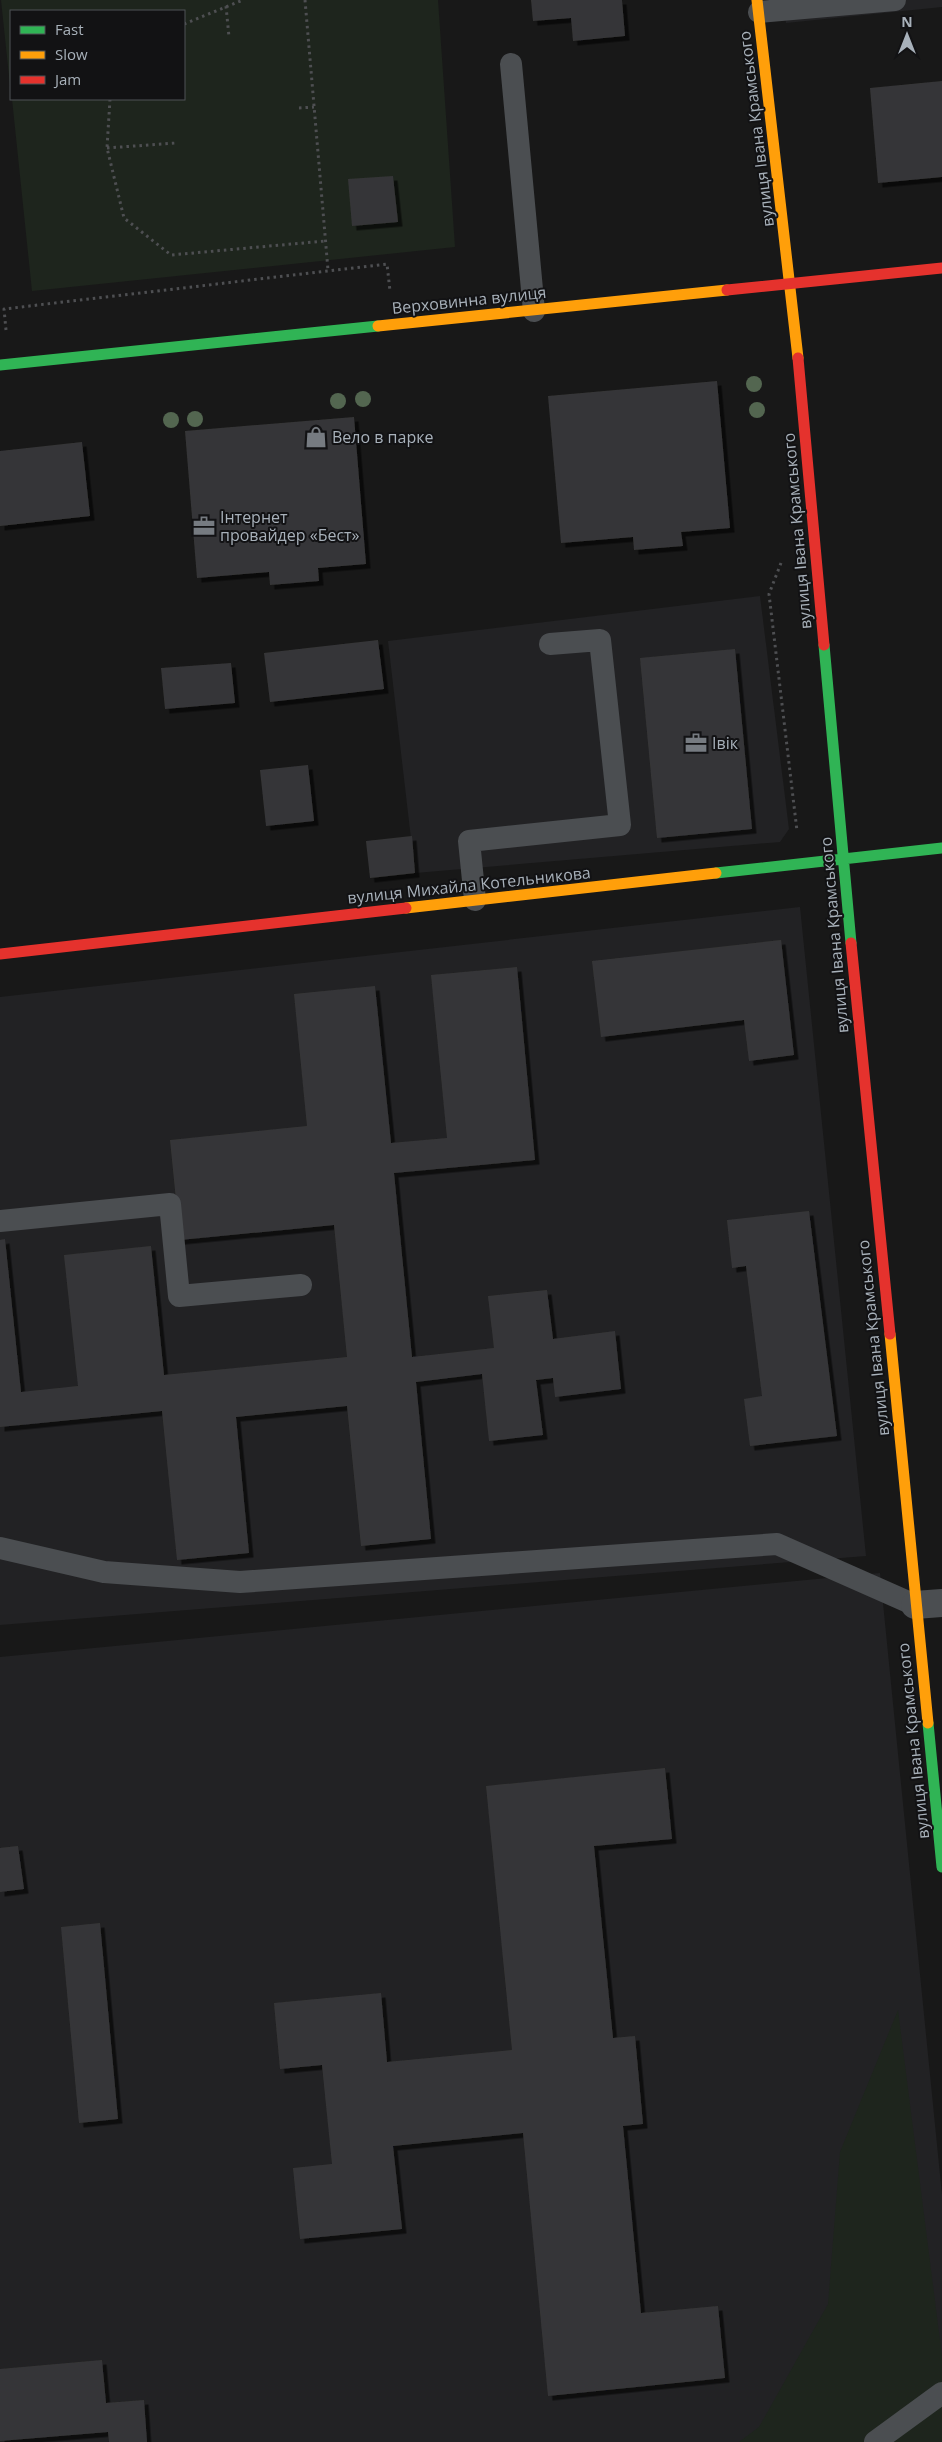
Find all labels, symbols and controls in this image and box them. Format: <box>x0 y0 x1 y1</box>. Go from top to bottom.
legend <box>10 10 185 100</box>
north arrow <box>882 10 932 60</box>
text: N <box>901 12 913 31</box>
text: Fast <box>55 19 84 39</box>
street label: вулиця Івана Крамського <box>733 30 779 228</box>
text: Slow <box>55 44 88 64</box>
text: Jam <box>53 69 81 89</box>
street label: Верховинна вулиця <box>391 281 547 319</box>
shop icon: Вело в парке <box>303 424 329 450</box>
place label: Вело в парке <box>332 426 433 448</box>
street label: вулиця Івана Крамського <box>777 432 817 630</box>
place label: Інтернет провайдер «Бест» <box>220 506 360 546</box>
office icon: Інтернет провайдер «Бест» <box>191 513 217 539</box>
office icon: Івік <box>683 730 709 756</box>
place label: Івік <box>712 732 739 754</box>
street label: вулиця Івана Крамського <box>814 836 854 1034</box>
street label: вулиця Михайла Котельникова <box>346 861 592 909</box>
street label: вулиця Івана Крамського <box>852 1239 894 1437</box>
street label: вулиця Івана Крамського <box>892 1642 934 1840</box>

